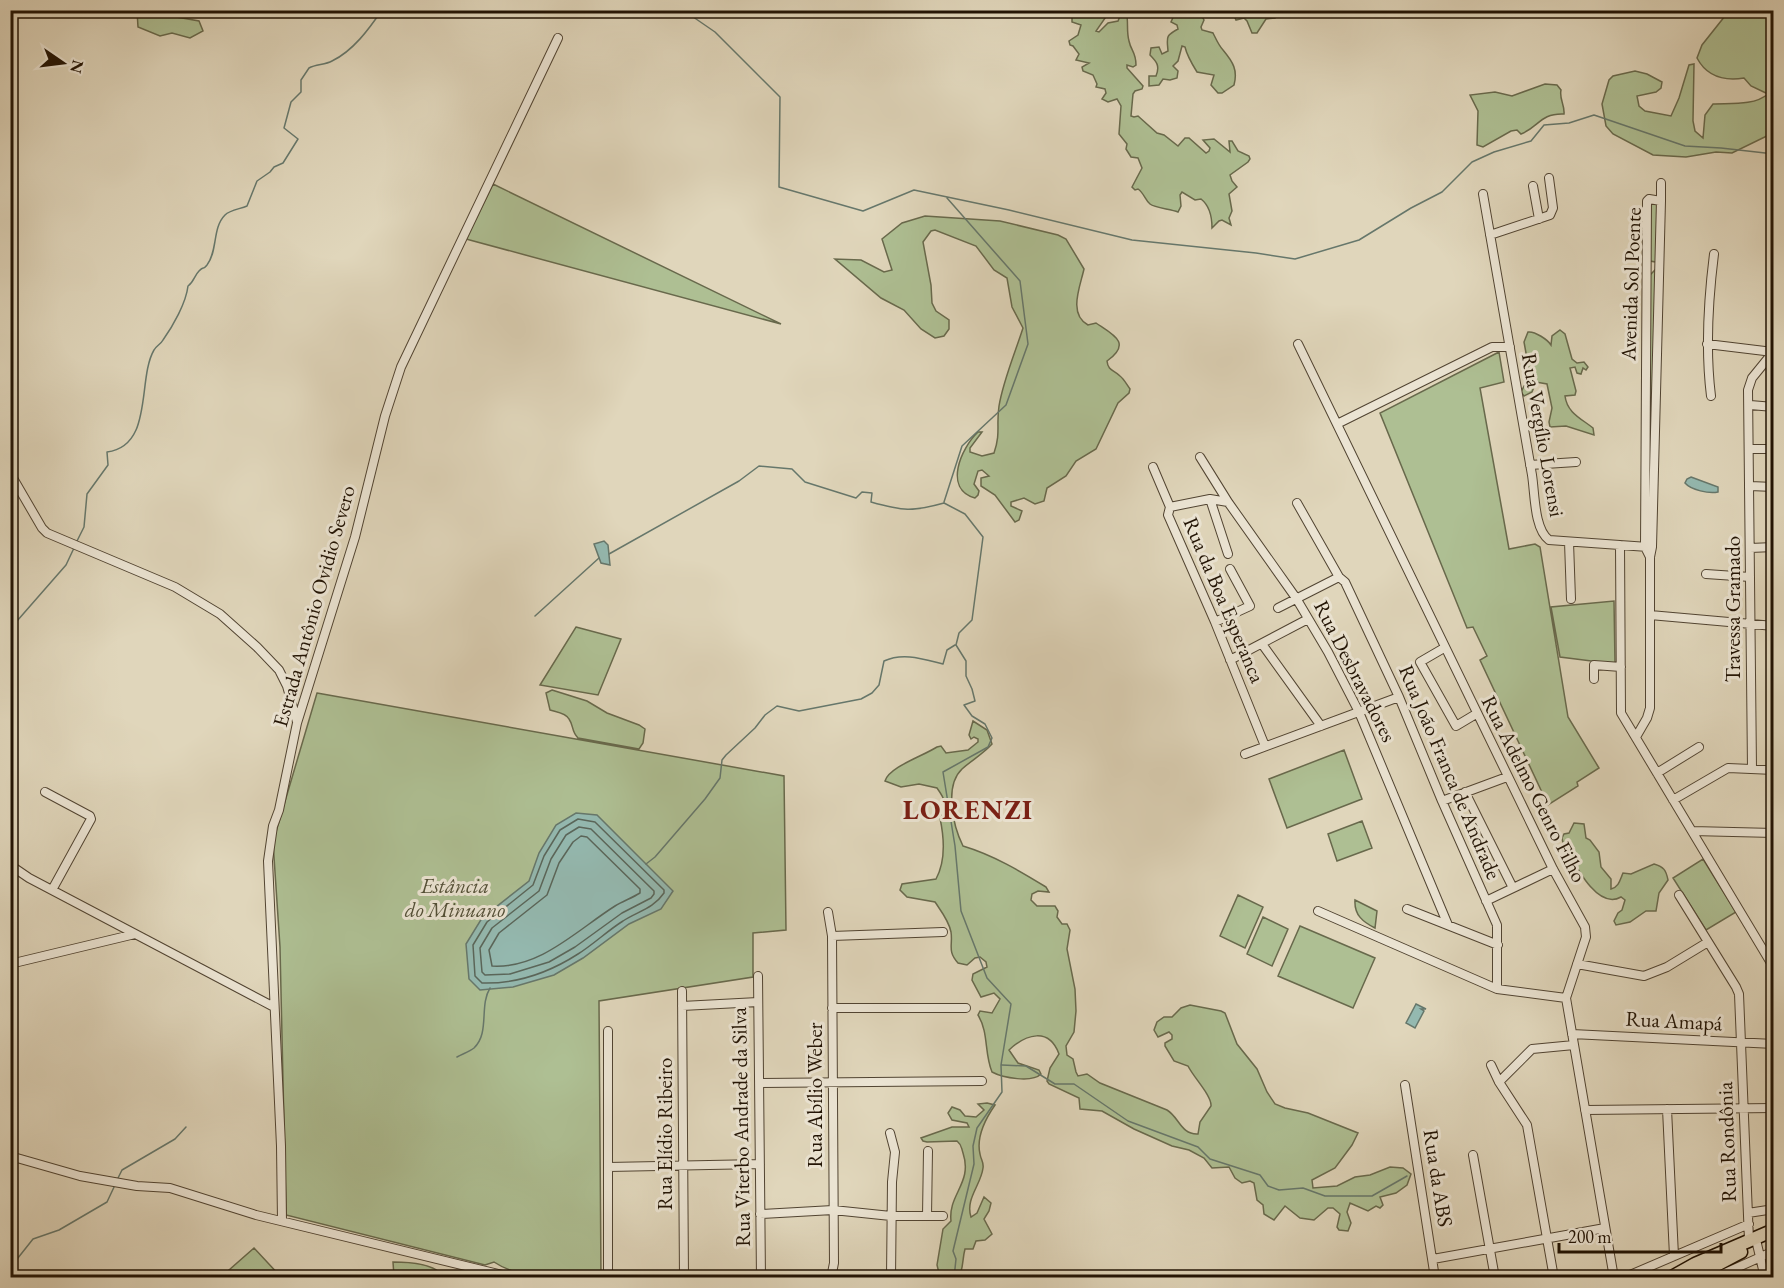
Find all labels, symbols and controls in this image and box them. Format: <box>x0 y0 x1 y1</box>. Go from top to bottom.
north arrow <box>33 33 93 93</box>
text: N <box>65 58 89 75</box>
street label: Avenida Sol Poente <box>1614 207 1647 362</box>
street label: Rua Vergílio Lorensi <box>1516 351 1571 519</box>
street label: Estrada Antônio Ovidio Severo <box>266 482 361 730</box>
street label: Rua da Boa Esperanca <box>1177 513 1272 687</box>
street label: Travessa Gramado <box>1719 536 1746 682</box>
street label: Rua Desbravadores <box>1308 595 1403 746</box>
street label: Rua João Franca de Andrade <box>1393 661 1508 883</box>
street label: Rua Adelmo Genro Filho <box>1476 691 1593 887</box>
district label: LORENZI <box>903 792 1033 827</box>
park label: Estância do Minuano <box>405 872 505 923</box>
street label: Rua Amapá <box>1625 1004 1724 1037</box>
street label: Rua Viterbo Andrade da Silva <box>725 1006 756 1247</box>
street label: Rua Abílio Weber <box>801 1022 828 1168</box>
street label: Rua Elídio Ribeiro <box>651 1058 678 1210</box>
street label: Rua Rondônia <box>1711 1081 1742 1203</box>
street label: Rua da ABS <box>1417 1127 1460 1229</box>
scale bar <box>1559 1216 1721 1254</box>
text: 200 m <box>1568 1225 1612 1248</box>

